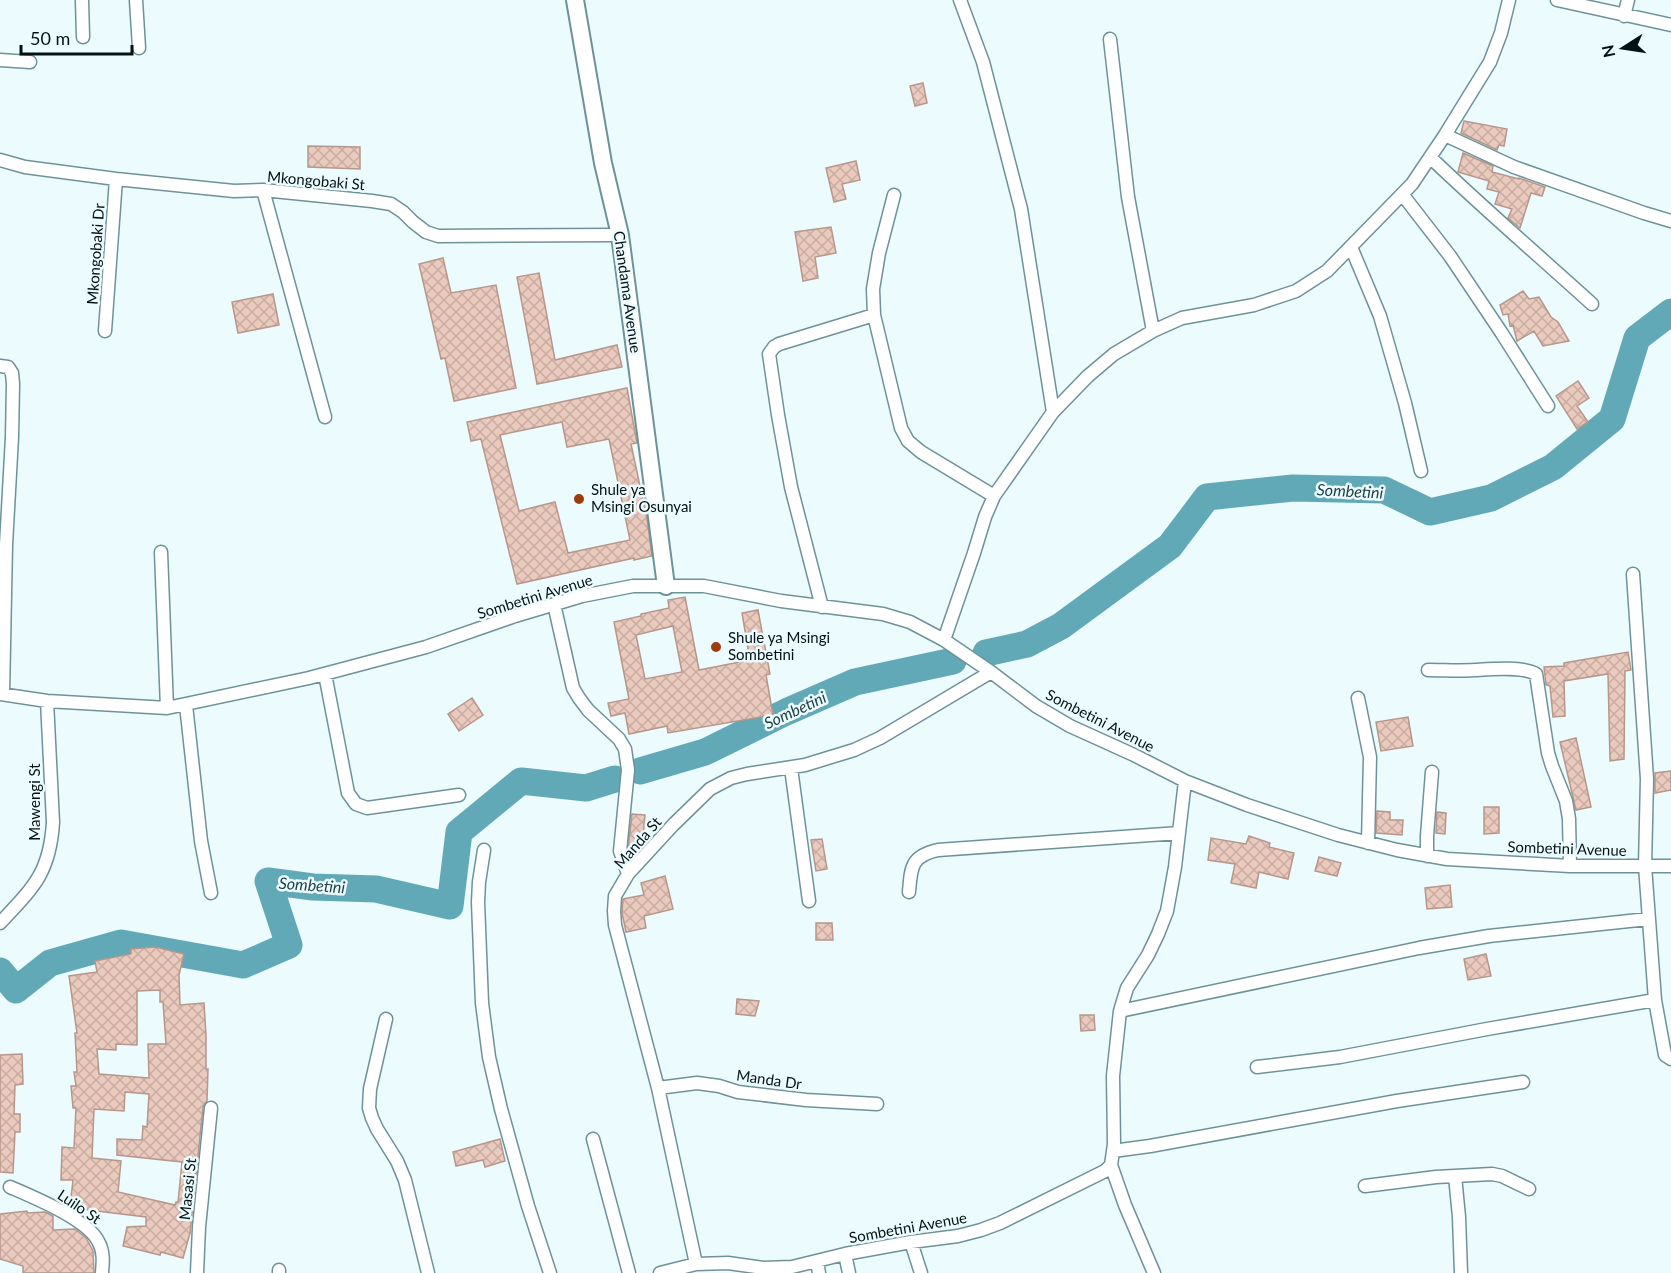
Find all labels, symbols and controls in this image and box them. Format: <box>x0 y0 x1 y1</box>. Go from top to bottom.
scale bar <box>21 18 132 56</box>
north arrow <box>1593 18 1653 78</box>
text: 50 m <box>30 27 70 49</box>
text: N <box>1597 43 1618 59</box>
street label: Mkongobaki St <box>266 167 366 193</box>
street label: Mkongobaki Dr <box>82 202 108 305</box>
street label: Chandama Avenue <box>611 230 645 354</box>
water label: Sombetini <box>1316 479 1384 502</box>
place label: Shule ya Msingi Osunyai <box>591 480 692 515</box>
marker: Shule ya Msingi Osunyai <box>572 492 586 506</box>
street label: Sombetini Avenue <box>475 570 595 622</box>
place label: Shule ya Msingi Sombetini <box>728 628 830 663</box>
marker: Shule ya Msingi Sombetini <box>709 640 723 654</box>
street label: Sombetini Avenue <box>1043 685 1158 755</box>
water label: Sombetini <box>761 687 829 732</box>
street label: Mawengi St <box>25 763 43 841</box>
street label: Manda St <box>610 812 665 872</box>
street label: Sombetini Avenue <box>1507 837 1627 859</box>
water label: Sombetini <box>278 873 346 896</box>
street label: Manda Dr <box>735 1066 804 1093</box>
street label: Masasi St <box>175 1156 199 1221</box>
street label: Luilo St <box>55 1185 105 1227</box>
street label: Sombetini Avenue <box>847 1208 968 1246</box>

